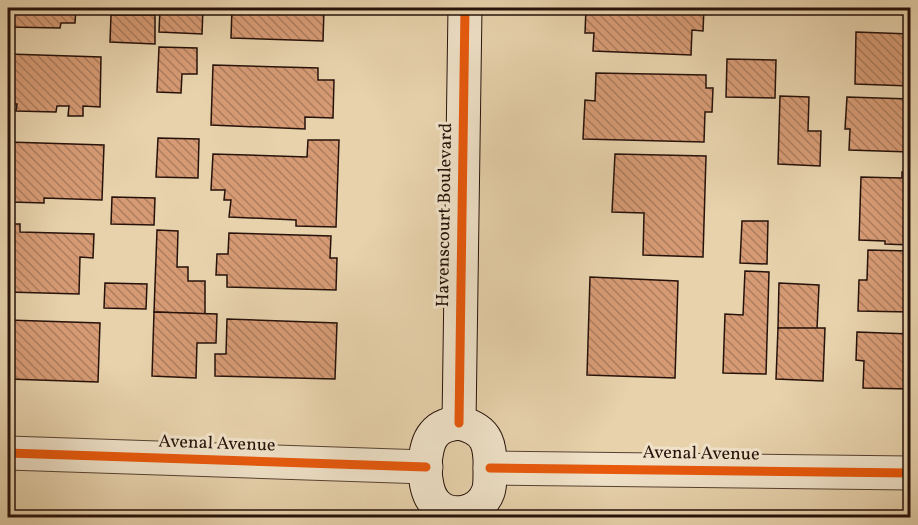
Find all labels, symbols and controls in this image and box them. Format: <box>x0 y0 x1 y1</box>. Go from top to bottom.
street label: Havenscourt Boulevard <box>431 123 459 307</box>
street label: Avenal Avenue <box>158 429 276 459</box>
street label: Avenal Avenue <box>642 440 760 468</box>

